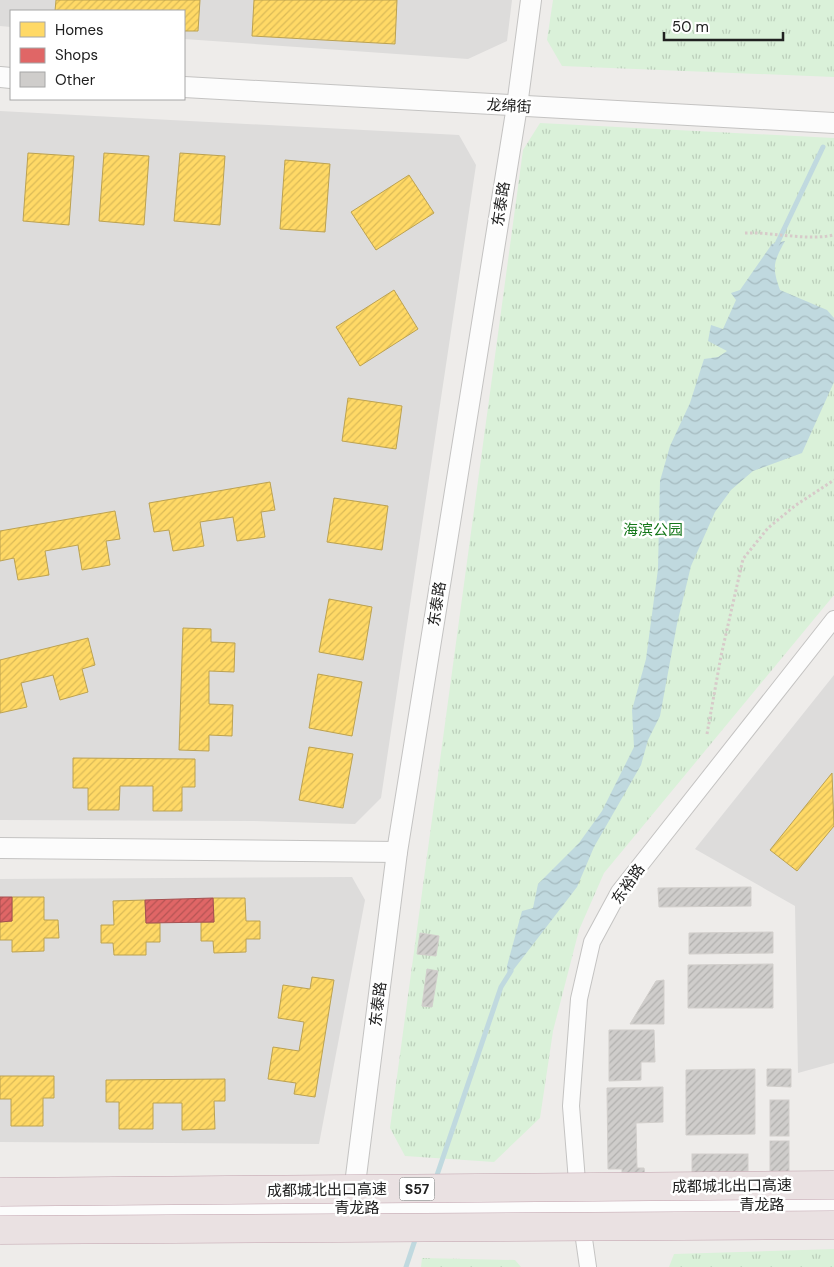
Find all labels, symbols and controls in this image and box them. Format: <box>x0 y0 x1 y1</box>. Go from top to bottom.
legend <box>10 10 185 100</box>
scale bar <box>664 10 783 42</box>
text: 50 m <box>672 17 709 37</box>
text: Homes <box>55 20 104 40</box>
text: Shops <box>55 45 98 65</box>
text: Other <box>55 70 96 90</box>
street label: 龙绵街 <box>486 95 532 117</box>
street label: 东泰路 <box>488 180 514 228</box>
park label: 海滨公园 <box>623 520 683 540</box>
street label: 东泰路 <box>424 580 450 628</box>
street label: 东裕路 <box>607 860 649 908</box>
street label: 东泰路 <box>365 980 391 1028</box>
street label: 成都城北出口高速 <box>672 1175 792 1197</box>
road number: S57 <box>400 1178 434 1200</box>
street label: 成都城北出口高速 <box>267 1179 387 1201</box>
street label: 青龙路 <box>739 1195 785 1215</box>
street label: 青龙路 <box>334 1198 380 1218</box>

